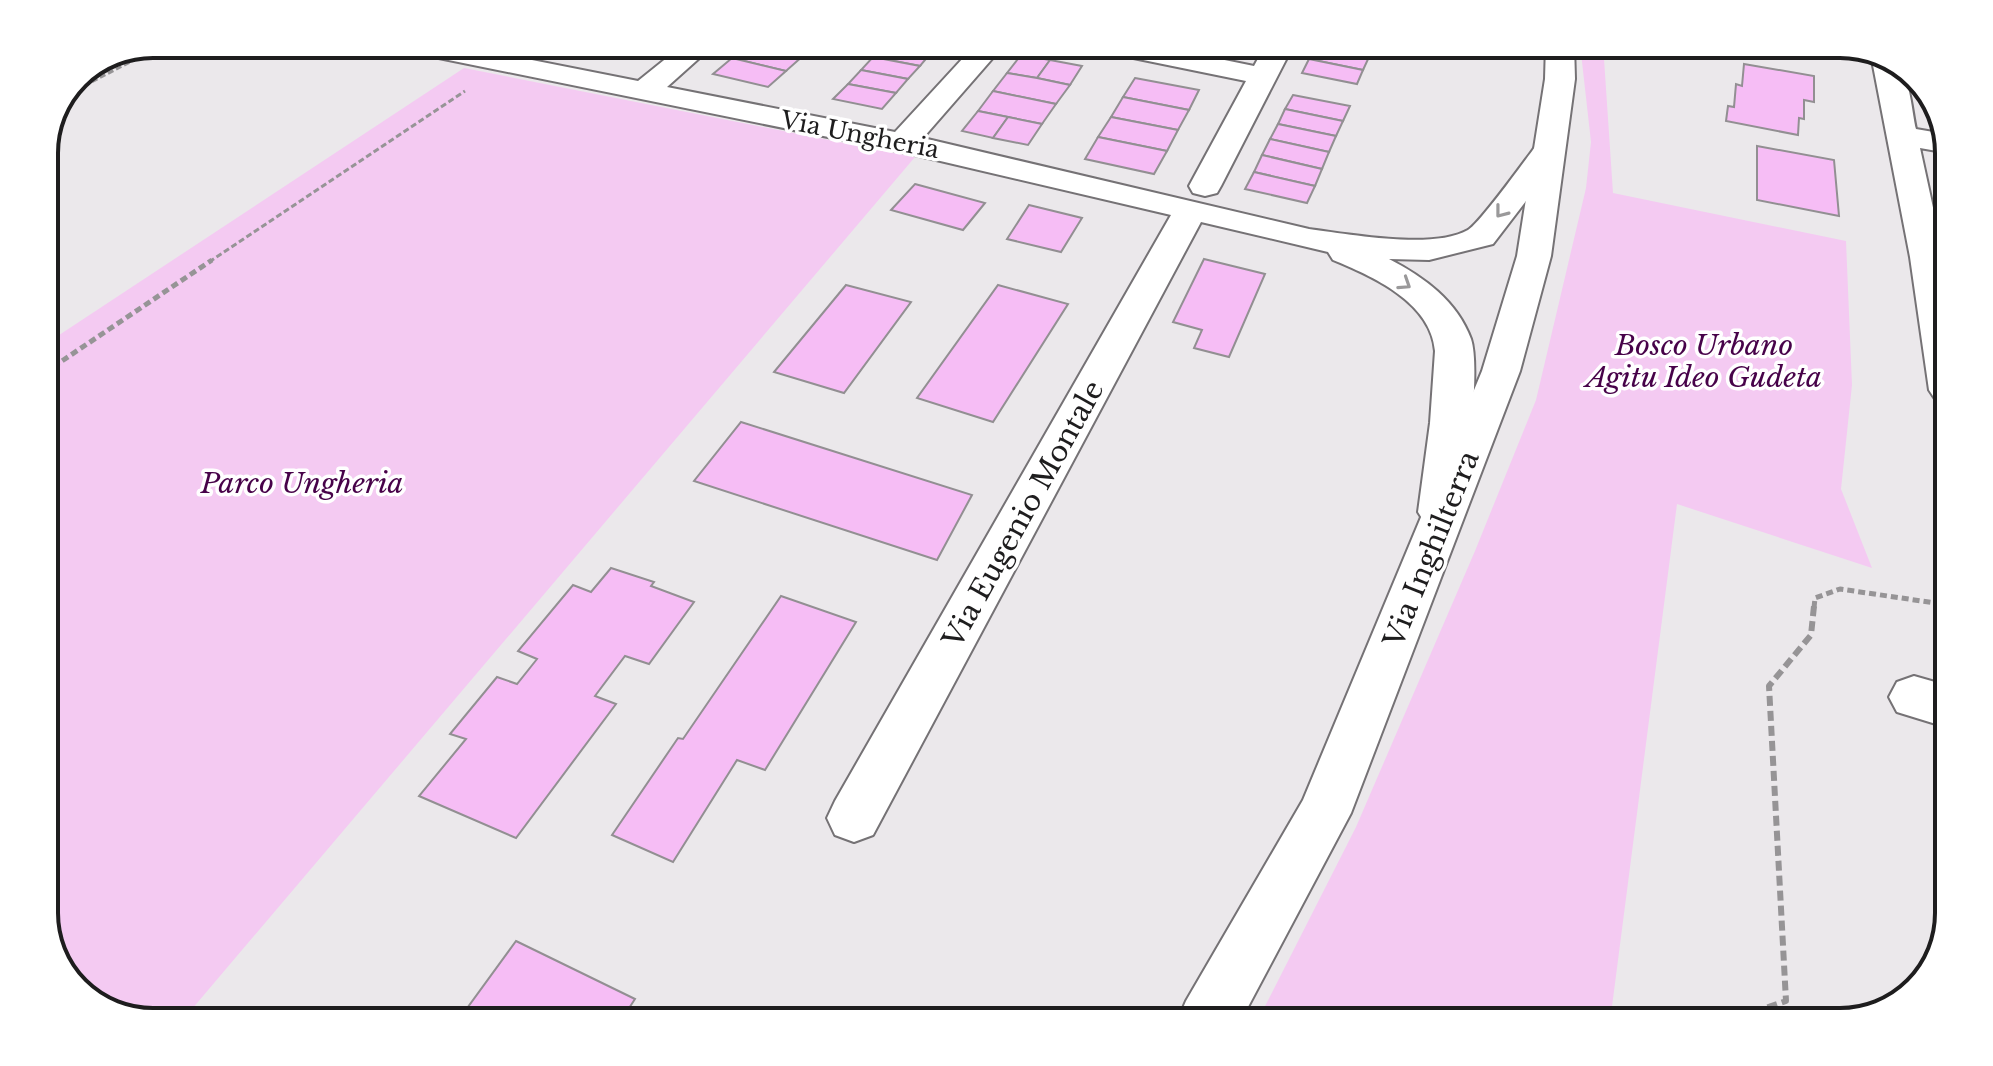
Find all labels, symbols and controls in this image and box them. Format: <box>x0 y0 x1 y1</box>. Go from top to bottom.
street label: Via Ungheria <box>777 105 942 164</box>
one-way arrow <box>1496 203 1511 217</box>
one-way arrow <box>1396 274 1410 289</box>
park label: Bosco Urbano Agitu Ideo Gudeta <box>1582 328 1822 395</box>
street label: Via Eugenio Montale <box>935 375 1111 655</box>
street label: Via Inghilterra <box>1376 445 1487 654</box>
park label: Parco Ungheria <box>199 466 404 501</box>

